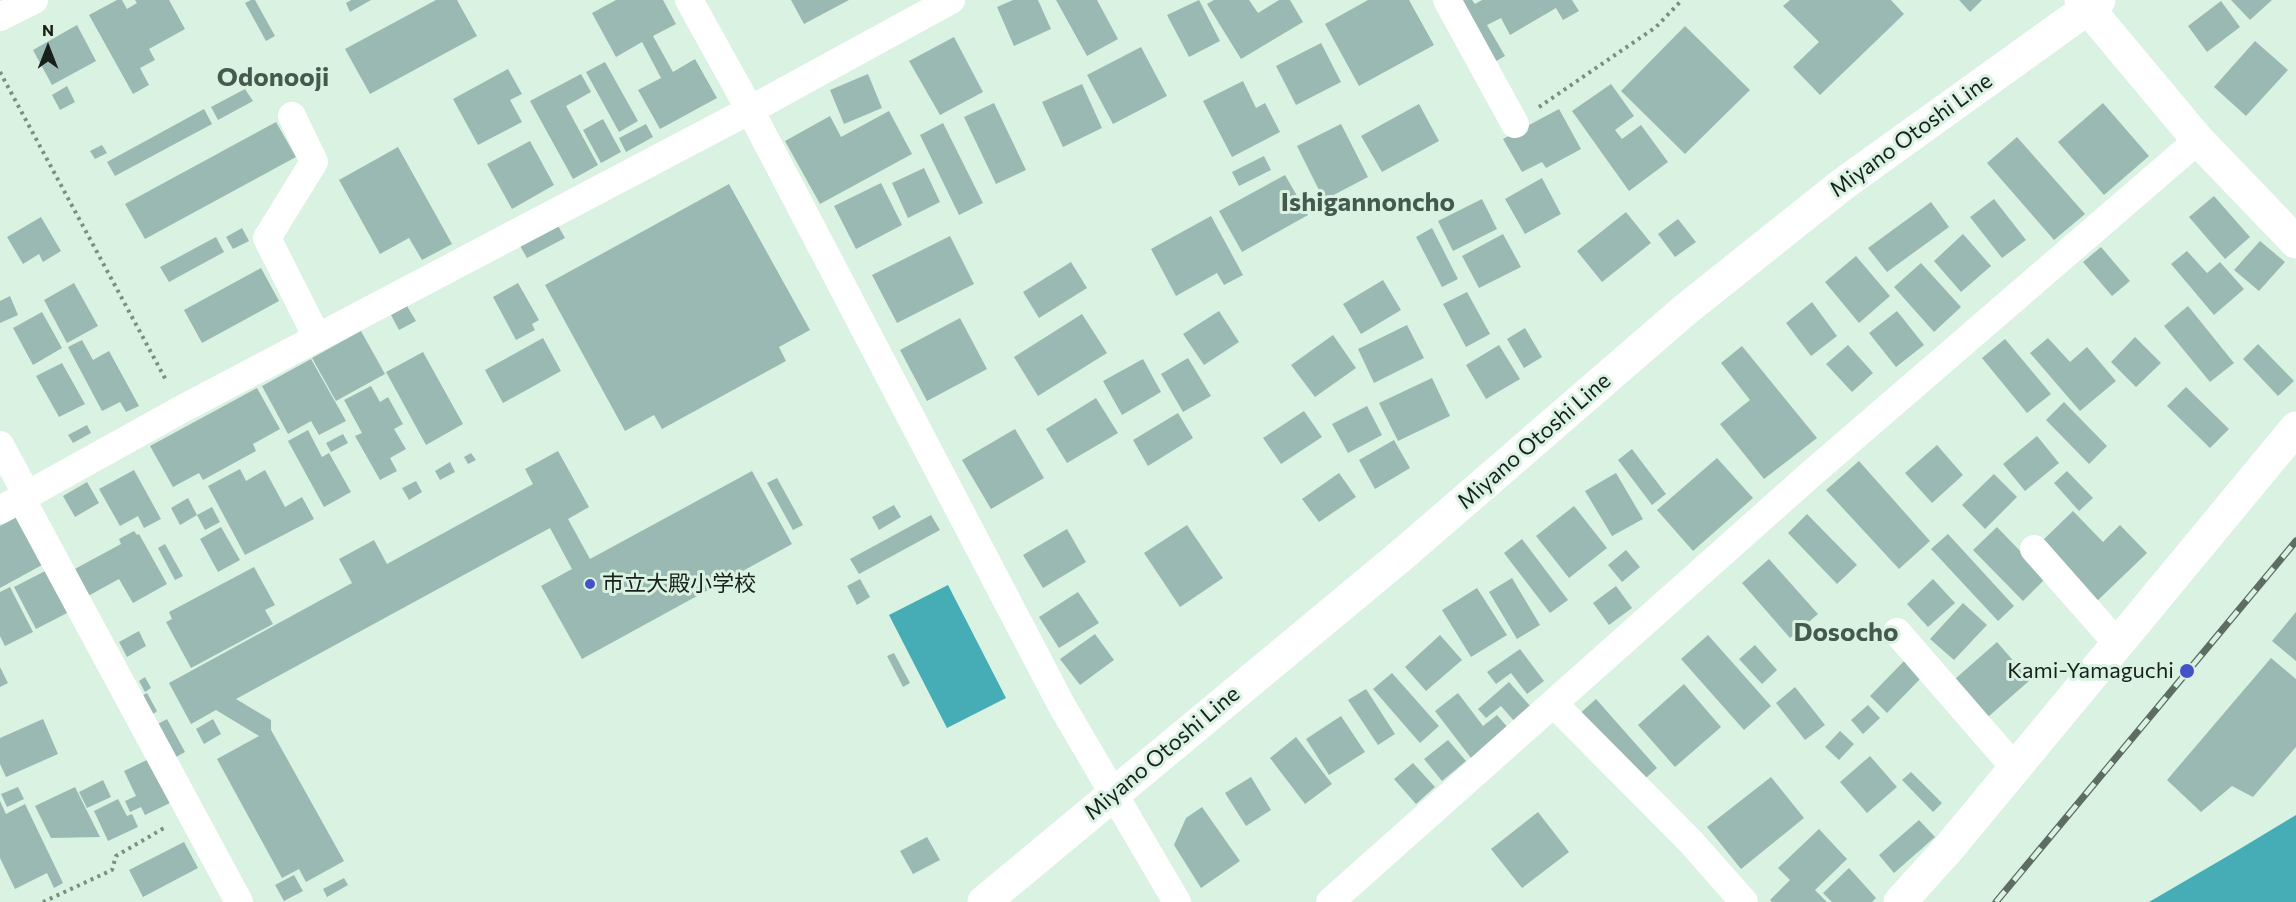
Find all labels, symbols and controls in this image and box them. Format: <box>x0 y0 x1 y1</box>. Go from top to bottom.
north arrow <box>18 18 78 78</box>
text: N <box>42 20 54 39</box>
district label: Odonooji <box>217 61 329 93</box>
street label: Miyano Otoshi Line <box>1825 67 1997 203</box>
district label: Ishigannoncho <box>1281 186 1455 218</box>
street label: Miyano Otoshi Line <box>1452 367 1616 515</box>
place label: 市立大殿小学校 <box>602 571 756 597</box>
marker: 市立大殿小学校 <box>583 577 597 591</box>
district label: Dosocho <box>1793 616 1899 648</box>
place label: Kami-Yamaguchi <box>2007 658 2174 684</box>
marker: Kami-Yamaguchi <box>2178 662 2196 680</box>
street label: Miyano Otoshi Line <box>1079 681 1245 825</box>

